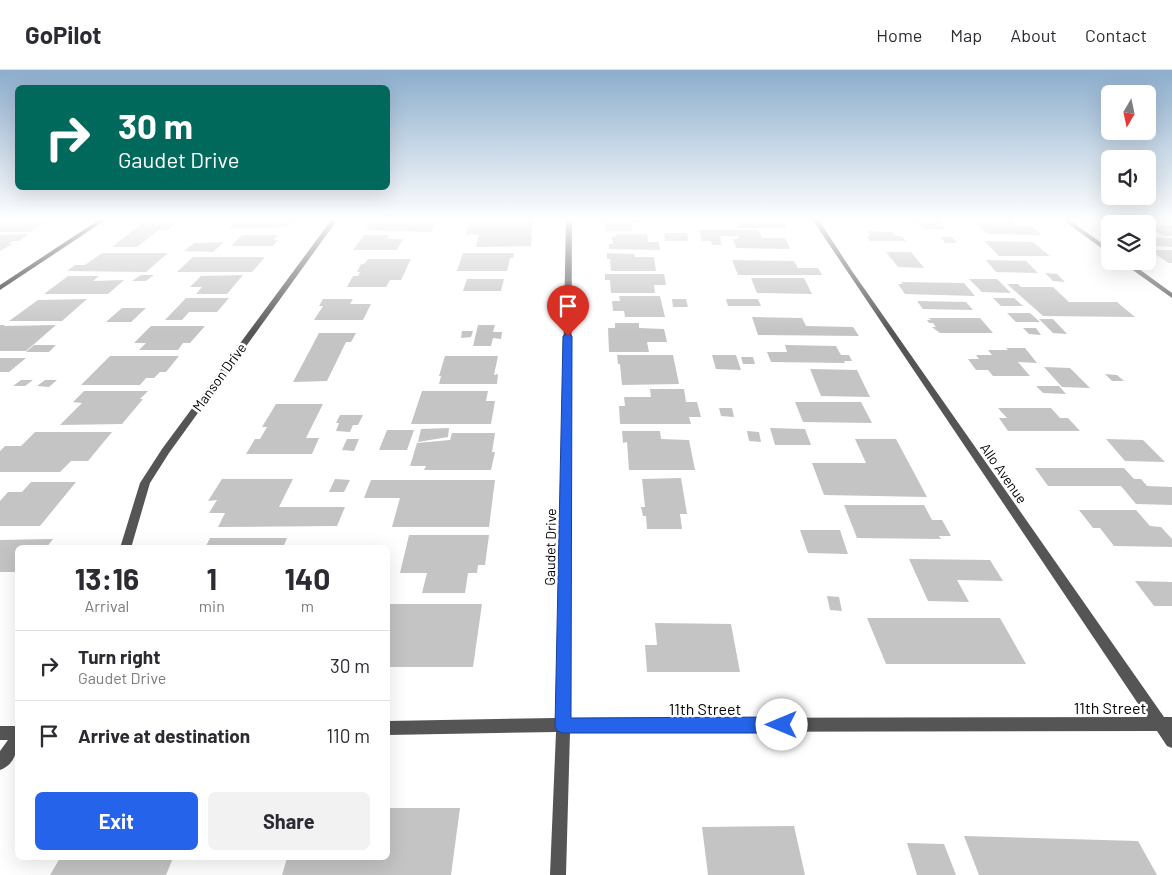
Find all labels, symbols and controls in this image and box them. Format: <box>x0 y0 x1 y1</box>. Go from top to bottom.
text: GoPilot <box>25 20 102 49</box>
text: Home <box>876 24 922 46</box>
text: Map <box>950 24 982 46</box>
text: About <box>1010 24 1057 46</box>
text: Contact <box>1085 24 1147 46</box>
north arrow <box>1101 85 1156 140</box>
map controls <box>1101 85 1156 270</box>
text: 30 m <box>118 104 193 146</box>
icon: right <box>35 105 100 170</box>
text: Gaudet Drive <box>118 146 239 172</box>
button: sound <box>1101 150 1156 205</box>
button: layers <box>1101 215 1156 270</box>
pin <box>547 285 589 336</box>
icon: arrive <box>554 292 582 320</box>
street label: Manson Drive <box>188 339 250 415</box>
street label: Allo Avenue <box>977 440 1031 506</box>
street label: Gaudet Drive <box>541 508 559 586</box>
text: 13:16 <box>75 560 139 596</box>
text: 1 <box>206 560 217 596</box>
text: 140 <box>284 560 330 596</box>
text: Arrival <box>85 596 129 615</box>
text: min <box>199 596 225 615</box>
text: m <box>301 596 314 615</box>
text: Turn right <box>78 645 160 668</box>
icon: right <box>35 652 63 680</box>
text: 30 m <box>330 654 370 677</box>
text: Gaudet Drive <box>78 668 166 687</box>
position arrow <box>755 698 807 750</box>
street label: 11th Street <box>1074 698 1146 717</box>
street label: 11th Street <box>669 699 741 718</box>
icon: arrive <box>35 722 63 750</box>
text: Arrive at destination <box>78 724 250 747</box>
text: 110 m <box>326 724 370 747</box>
button: Exit <box>35 792 198 850</box>
button: Share <box>208 792 370 850</box>

